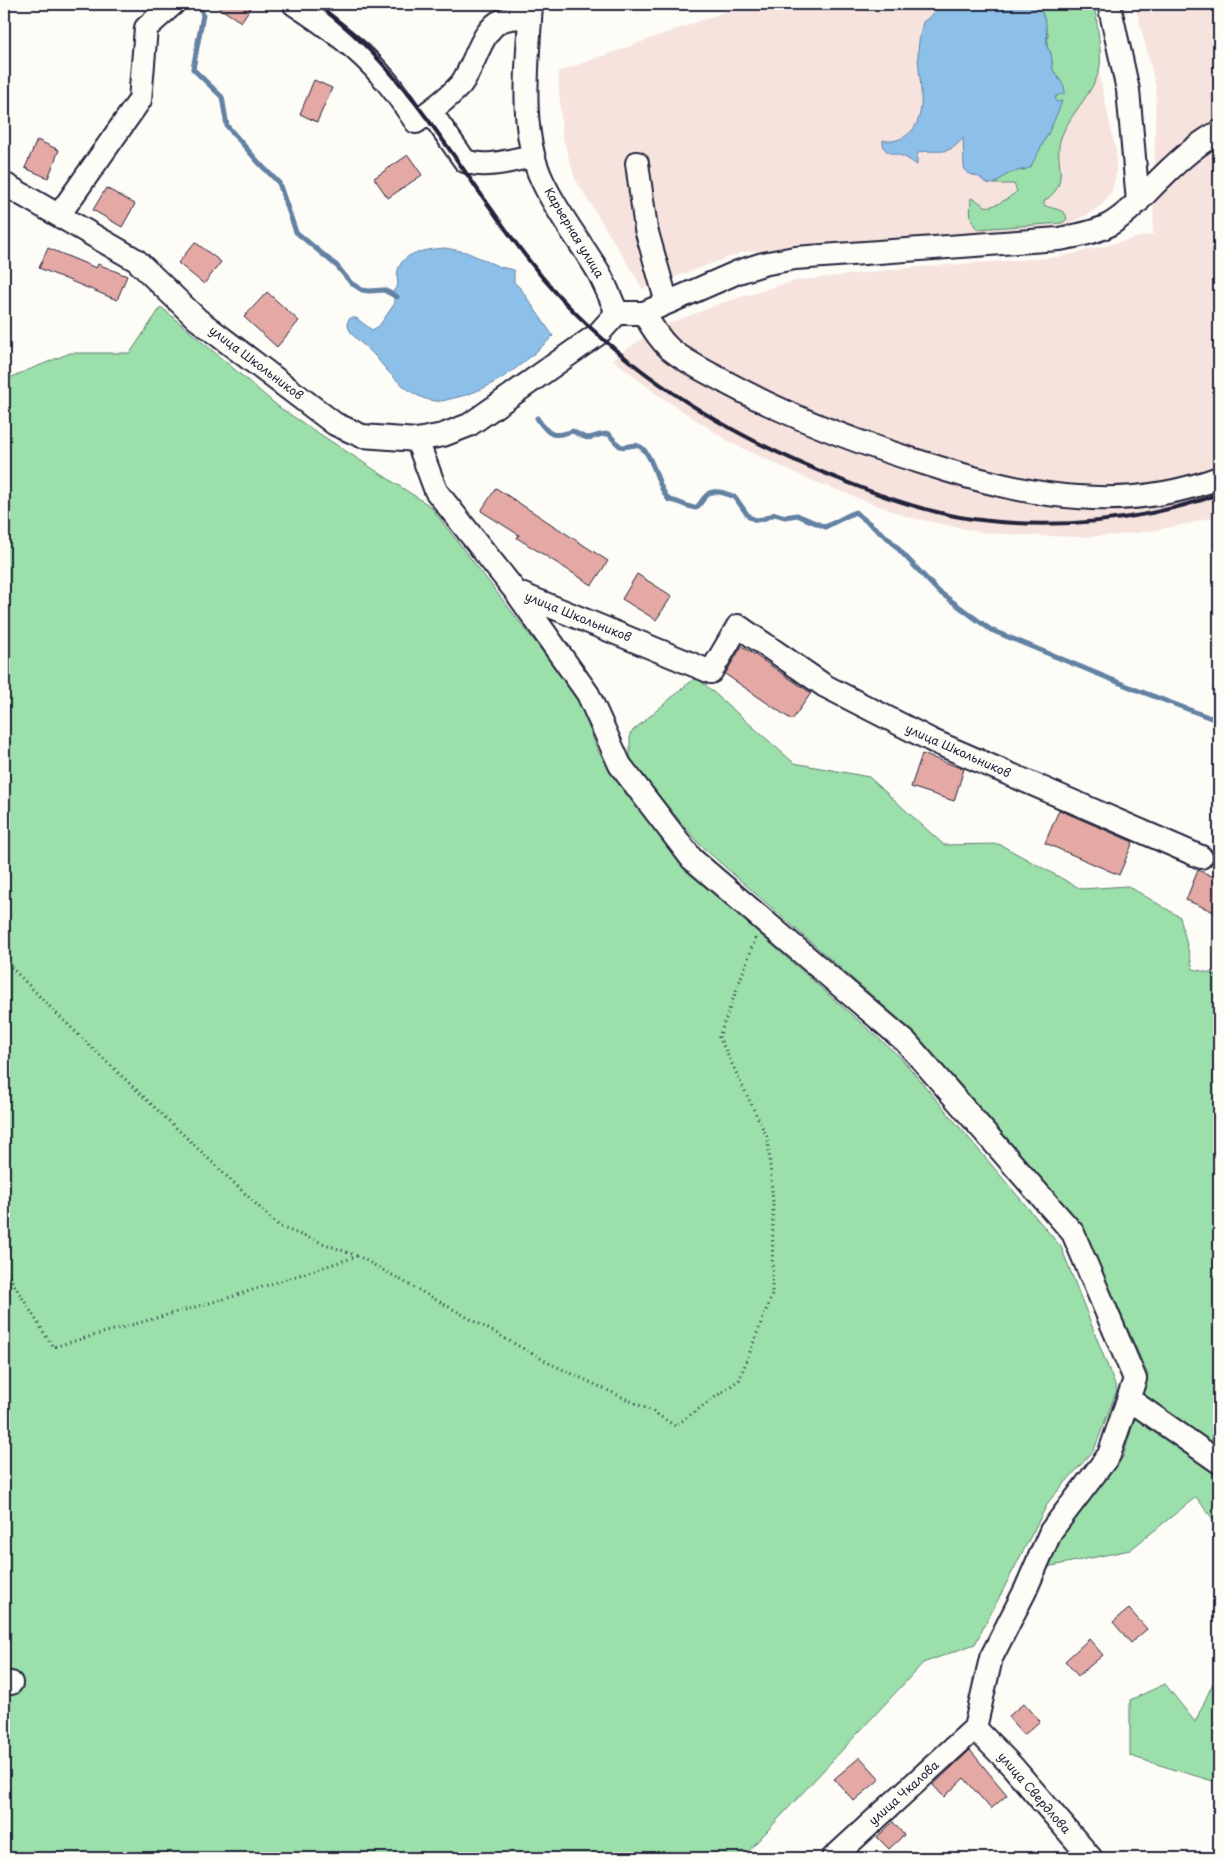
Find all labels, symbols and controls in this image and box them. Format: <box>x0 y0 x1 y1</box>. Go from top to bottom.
street label: Карьерная улица <box>541 184 609 282</box>
street label: улица Школьников <box>206 321 307 404</box>
street label: улица Школьников <box>522 586 634 646</box>
street label: улица Школьников <box>903 719 1014 781</box>
street label: улица Свердлова <box>994 1748 1076 1838</box>
street label: улица Чкалова <box>864 1755 943 1829</box>

